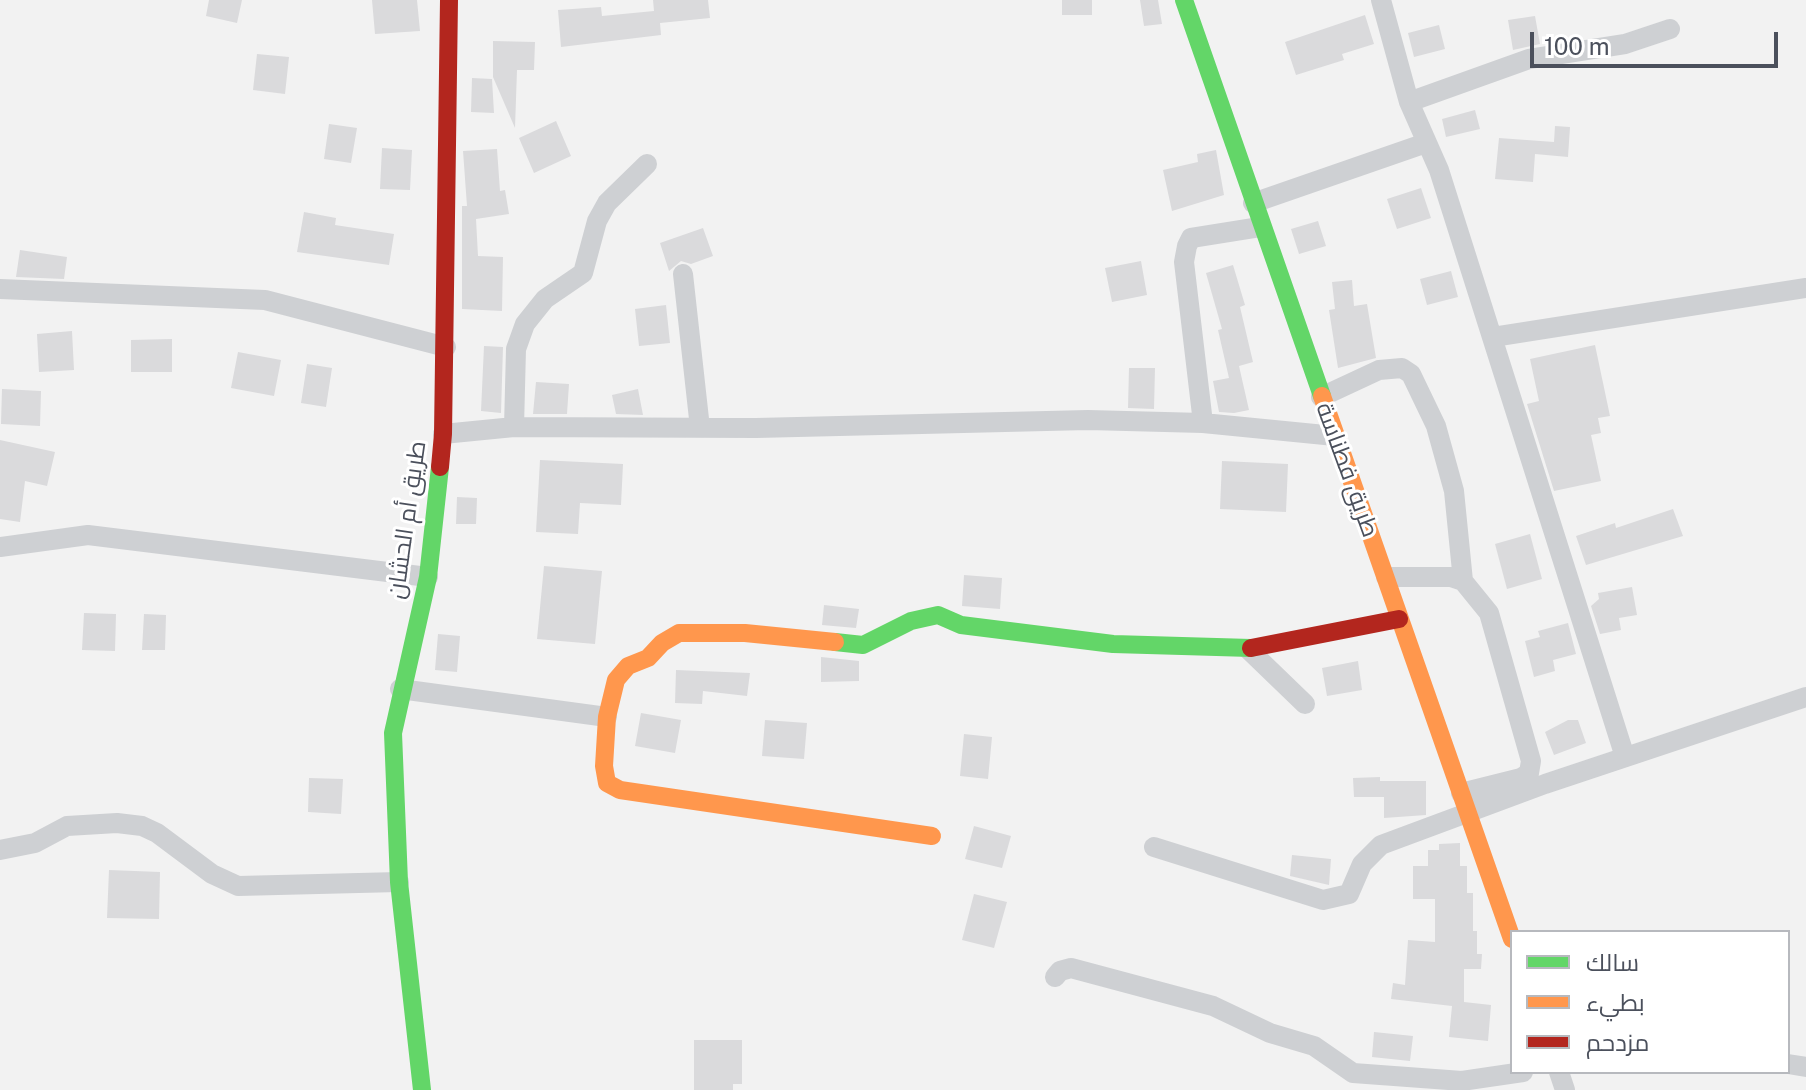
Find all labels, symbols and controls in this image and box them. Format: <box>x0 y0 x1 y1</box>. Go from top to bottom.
scale bar <box>1534 16 1782 66</box>
text: 100 m <box>1544 32 1610 60</box>
street label: طريق فطناسة <box>1309 399 1385 541</box>
street label: طريق أم الحشان <box>382 439 432 601</box>
legend <box>1510 930 1790 1074</box>
text: سالك <box>1586 948 1639 976</box>
text: بطيء <box>1586 988 1645 1016</box>
text: مزدحم <box>1586 1028 1649 1056</box>

